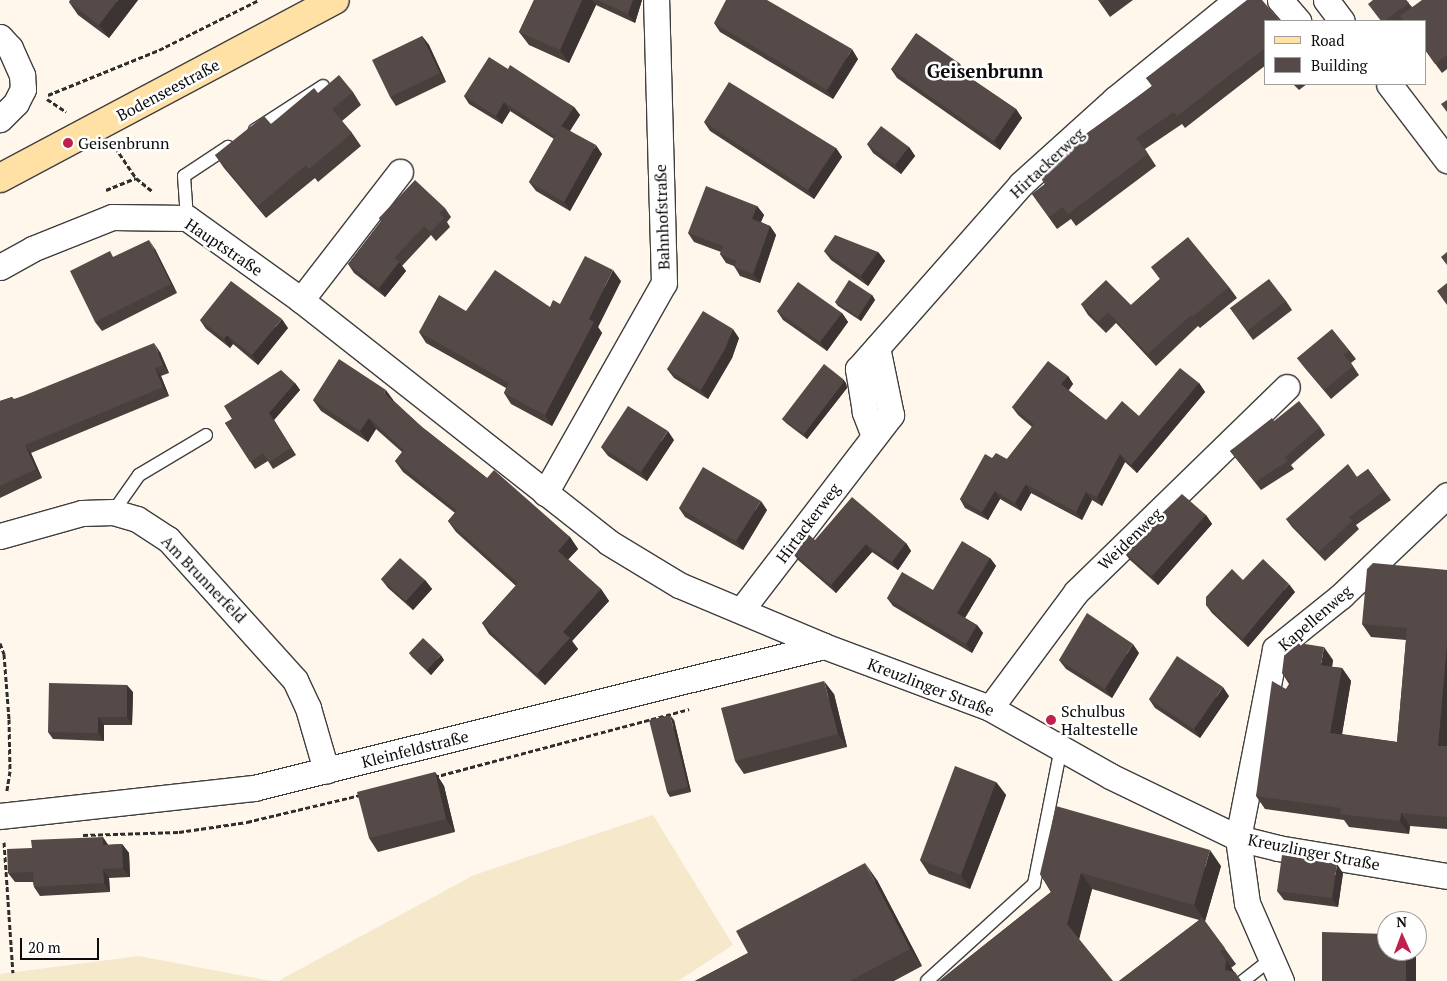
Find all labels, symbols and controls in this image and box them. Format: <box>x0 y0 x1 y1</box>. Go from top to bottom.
legend <box>1264 20 1427 85</box>
text: Road <box>1311 30 1344 50</box>
street label: Bodenseestraße <box>113 55 223 125</box>
text: Building <box>1311 55 1368 75</box>
district label: Geisenbrunn <box>927 60 1043 82</box>
street label: Hirtackerweg <box>1006 124 1088 202</box>
place label: Geisenbrunn <box>78 133 169 153</box>
marker: Geisenbrunn <box>62 137 74 149</box>
street label: Bahnhofstraße <box>651 164 673 270</box>
street label: Hauptstraße <box>182 214 266 280</box>
street label: Hirtackerweg <box>772 480 844 566</box>
street label: Weidenweg <box>1094 504 1166 574</box>
street label: Am Brunnerfeld <box>158 531 250 627</box>
street label: Kapellenweg <box>1275 581 1355 655</box>
street label: Kreuzlinger Straße <box>865 654 997 720</box>
place label: Schulbus Haltestelle <box>1061 701 1138 739</box>
marker: Schulbus Haltestelle <box>1045 714 1057 726</box>
street label: Kleinfeldstraße <box>359 726 471 772</box>
street label: Kreuzlinger Straße <box>1246 830 1382 874</box>
north arrow <box>1377 911 1427 961</box>
text: N <box>1396 912 1407 931</box>
scale bar <box>22 928 101 960</box>
text: 20 m <box>28 937 61 957</box>

